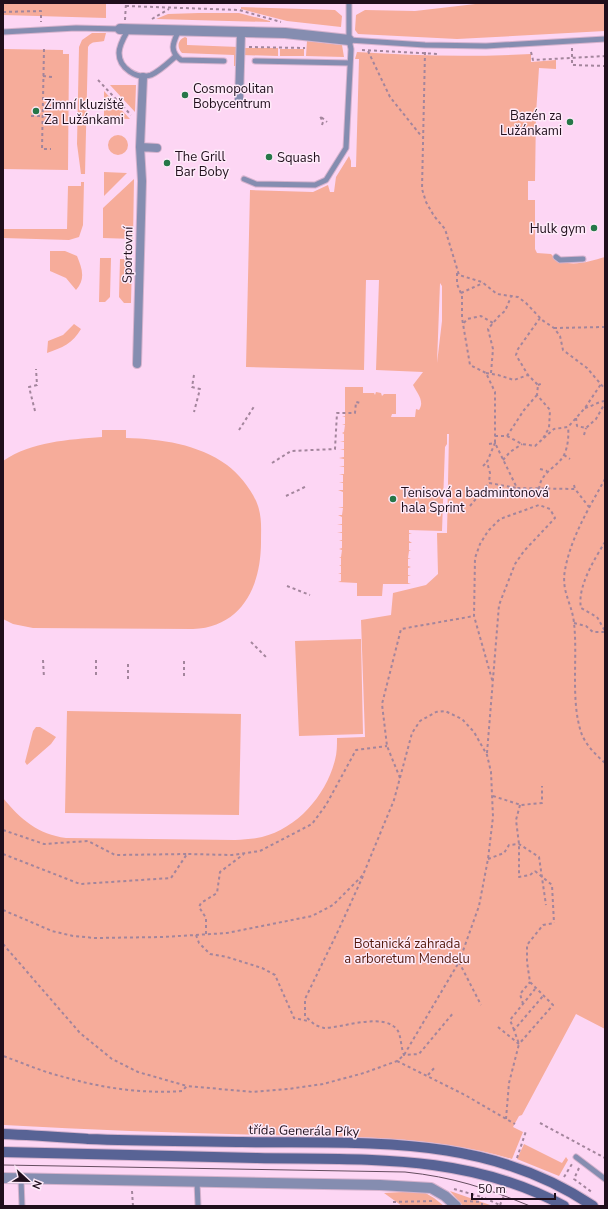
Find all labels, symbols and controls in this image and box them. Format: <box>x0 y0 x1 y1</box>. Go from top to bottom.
place label: Cosmopolitan Bobycentrum <box>193 80 274 113</box>
marker: Cosmopolitan Bobycentrum <box>180 90 190 100</box>
place label: Zimní kluziště Za Lužánkami <box>44 96 124 129</box>
marker: Zimní kluziště Za Lužánkami <box>31 106 41 116</box>
place label: Bazén za Lužánkami <box>500 107 562 140</box>
marker: Bazén za Lužánkami <box>565 117 575 127</box>
place label: The Grill Bar Boby <box>175 148 229 181</box>
place label: Squash <box>277 149 320 167</box>
marker: Squash <box>264 152 274 162</box>
marker: The Grill Bar Boby <box>162 158 172 168</box>
place label: Hulk gym <box>530 220 586 238</box>
marker: Hulk gym <box>589 223 599 233</box>
street label: Sportovní <box>119 226 138 283</box>
place label: Tenisová a badmintonová hala Sprint <box>401 484 549 517</box>
marker: Tenisová a badmintonová hala Sprint <box>388 494 398 504</box>
park label: Botanická zahrada a arboretum Mendelu <box>344 935 470 968</box>
street label: třída Generála Píky <box>249 1121 360 1141</box>
north arrow <box>8 1161 48 1201</box>
scale bar <box>472 1175 555 1201</box>
text: N <box>28 1178 45 1191</box>
text: 50 m <box>478 1181 506 1197</box>

